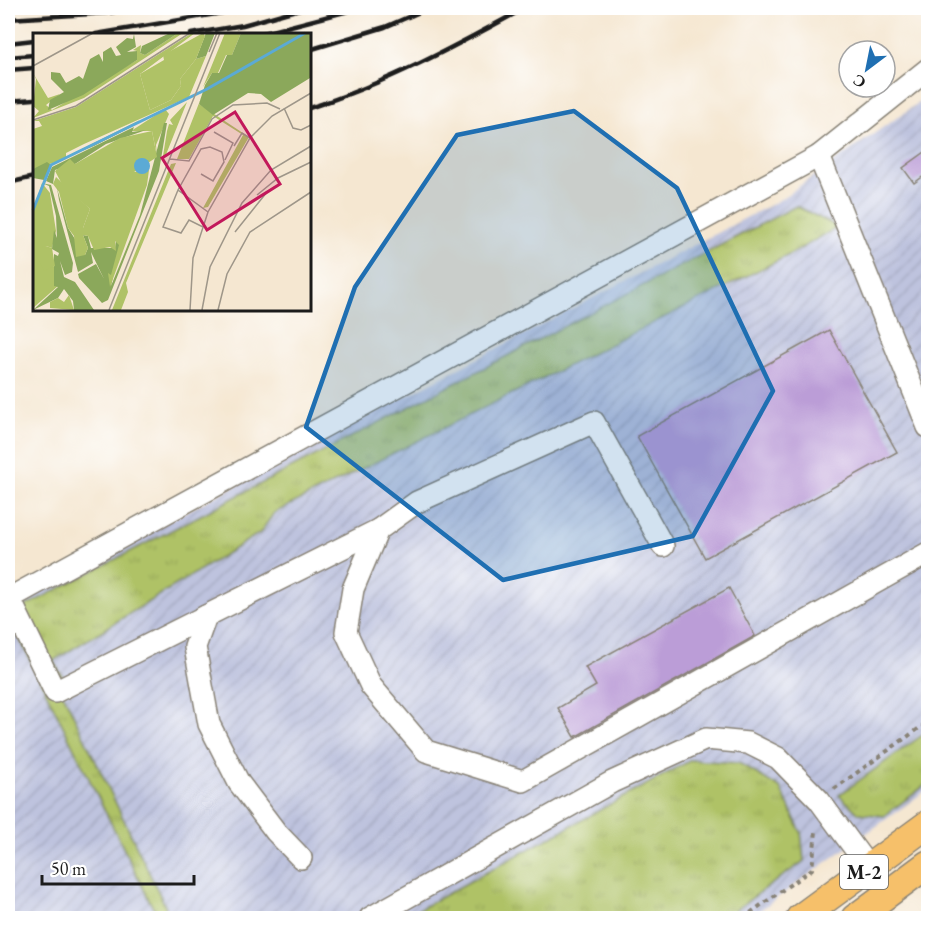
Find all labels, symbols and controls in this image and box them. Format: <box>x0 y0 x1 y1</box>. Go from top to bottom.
inset map <box>33 33 310 310</box>
north arrow <box>837 39 897 99</box>
text: С <box>849 69 870 93</box>
scale bar <box>42 848 194 886</box>
road number: М-2 <box>840 855 888 889</box>
text: 50 m <box>51 857 86 880</box>

